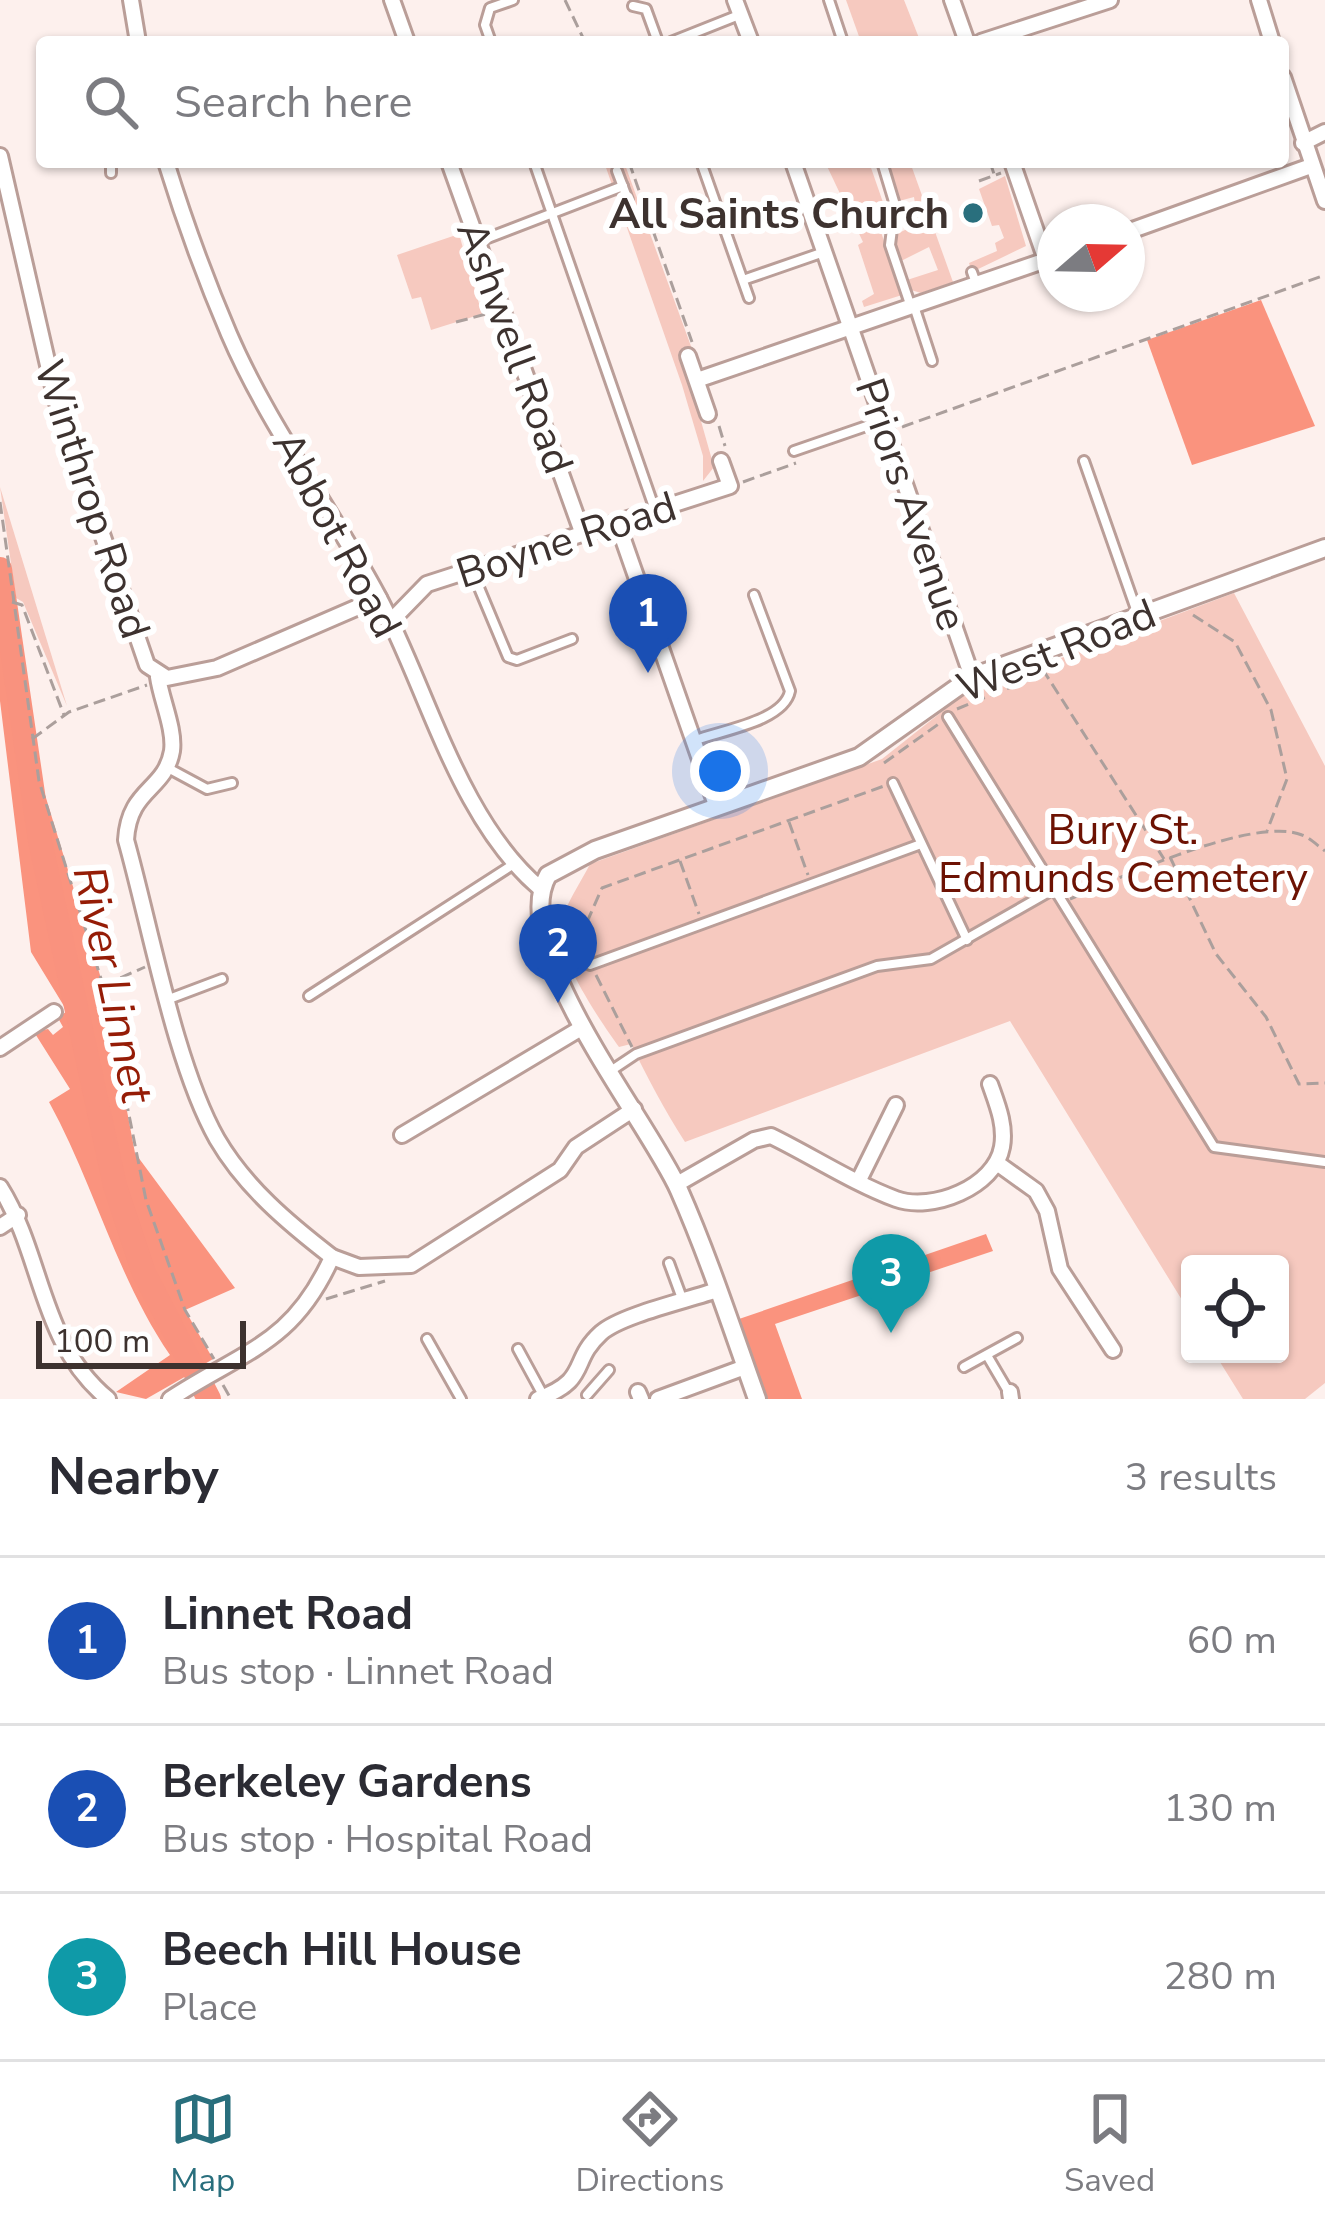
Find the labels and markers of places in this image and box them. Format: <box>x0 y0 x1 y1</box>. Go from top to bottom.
place label: All Saints Church <box>609 186 949 243</box>
marker: All Saints Church <box>960 200 986 226</box>
pin: 1 <box>609 574 687 673</box>
pin: 2 <box>519 904 597 1003</box>
pin: 3 <box>852 1234 930 1333</box>

